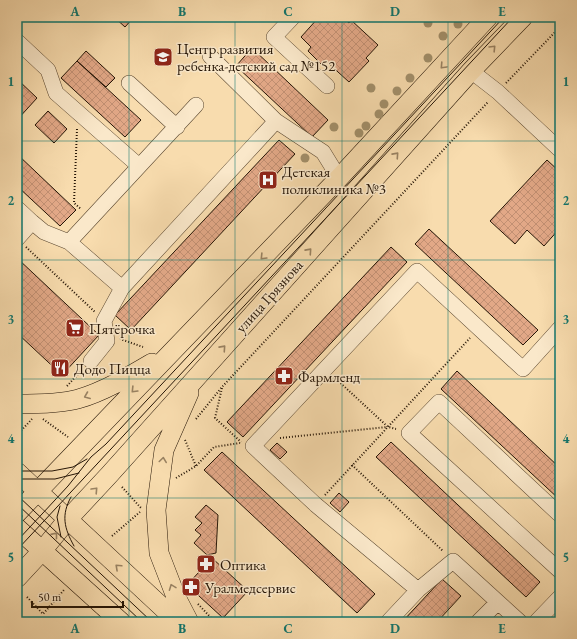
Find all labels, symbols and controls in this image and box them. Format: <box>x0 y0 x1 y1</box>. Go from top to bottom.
text: A <box>69 3 80 20</box>
text: B <box>178 3 186 20</box>
text: C <box>283 3 293 20</box>
text: D <box>390 3 400 20</box>
text: E <box>498 3 506 20</box>
place label: Центр развития ребенка-детский сад №152 <box>177 39 336 75</box>
one-way arrow <box>488 45 496 53</box>
school or university icon: Центр развития ребенка-детский сад №152 <box>152 46 174 68</box>
one-way arrow <box>440 61 448 69</box>
text: 1 <box>8 73 15 90</box>
text: 1 <box>563 73 570 90</box>
one-way arrow <box>392 152 399 159</box>
place label: Детская поликлиника №3 <box>282 162 386 198</box>
hospital icon: Детская поликлиника №3 <box>257 169 279 191</box>
text: 2 <box>8 192 15 209</box>
text: 2 <box>563 192 570 209</box>
one-way arrow <box>305 249 312 256</box>
one-way arrow <box>260 252 268 260</box>
street label: улица Грязнова <box>231 256 307 336</box>
text: 3 <box>8 311 15 328</box>
text: 3 <box>563 311 570 328</box>
supermarket icon: Пятёрочка <box>64 317 86 339</box>
place label: Пятёрочка <box>89 319 155 338</box>
one-way arrow <box>218 345 225 353</box>
restaurant icon: Додо Пицца <box>49 357 71 379</box>
place label: Додо Пицца <box>74 359 151 378</box>
pharmacy icon: Фармленд <box>273 365 295 387</box>
place label: Фармленд <box>298 367 360 386</box>
one-way arrow <box>132 386 139 393</box>
one-way arrow <box>83 391 90 399</box>
text: 4 <box>8 430 15 447</box>
text: 4 <box>563 430 570 447</box>
one-way arrow <box>158 457 167 463</box>
one-way arrow <box>90 488 97 495</box>
one-way arrow <box>50 532 57 540</box>
text: 5 <box>8 549 14 566</box>
text: 5 <box>563 549 569 566</box>
pharmacy icon: Оптика <box>195 553 217 575</box>
place label: Оптика <box>220 555 266 574</box>
one-way arrow <box>115 564 123 572</box>
pharmacy icon: Уралмедсервис <box>180 576 202 598</box>
place label: Уралмедсервис <box>204 578 296 597</box>
scale bar <box>32 583 123 609</box>
one-way arrow <box>169 583 177 590</box>
text: 50 m <box>38 589 62 605</box>
text: A <box>69 620 80 637</box>
text: B <box>178 620 186 637</box>
text: C <box>283 620 293 637</box>
text: D <box>390 620 400 637</box>
text: E <box>498 620 506 637</box>

